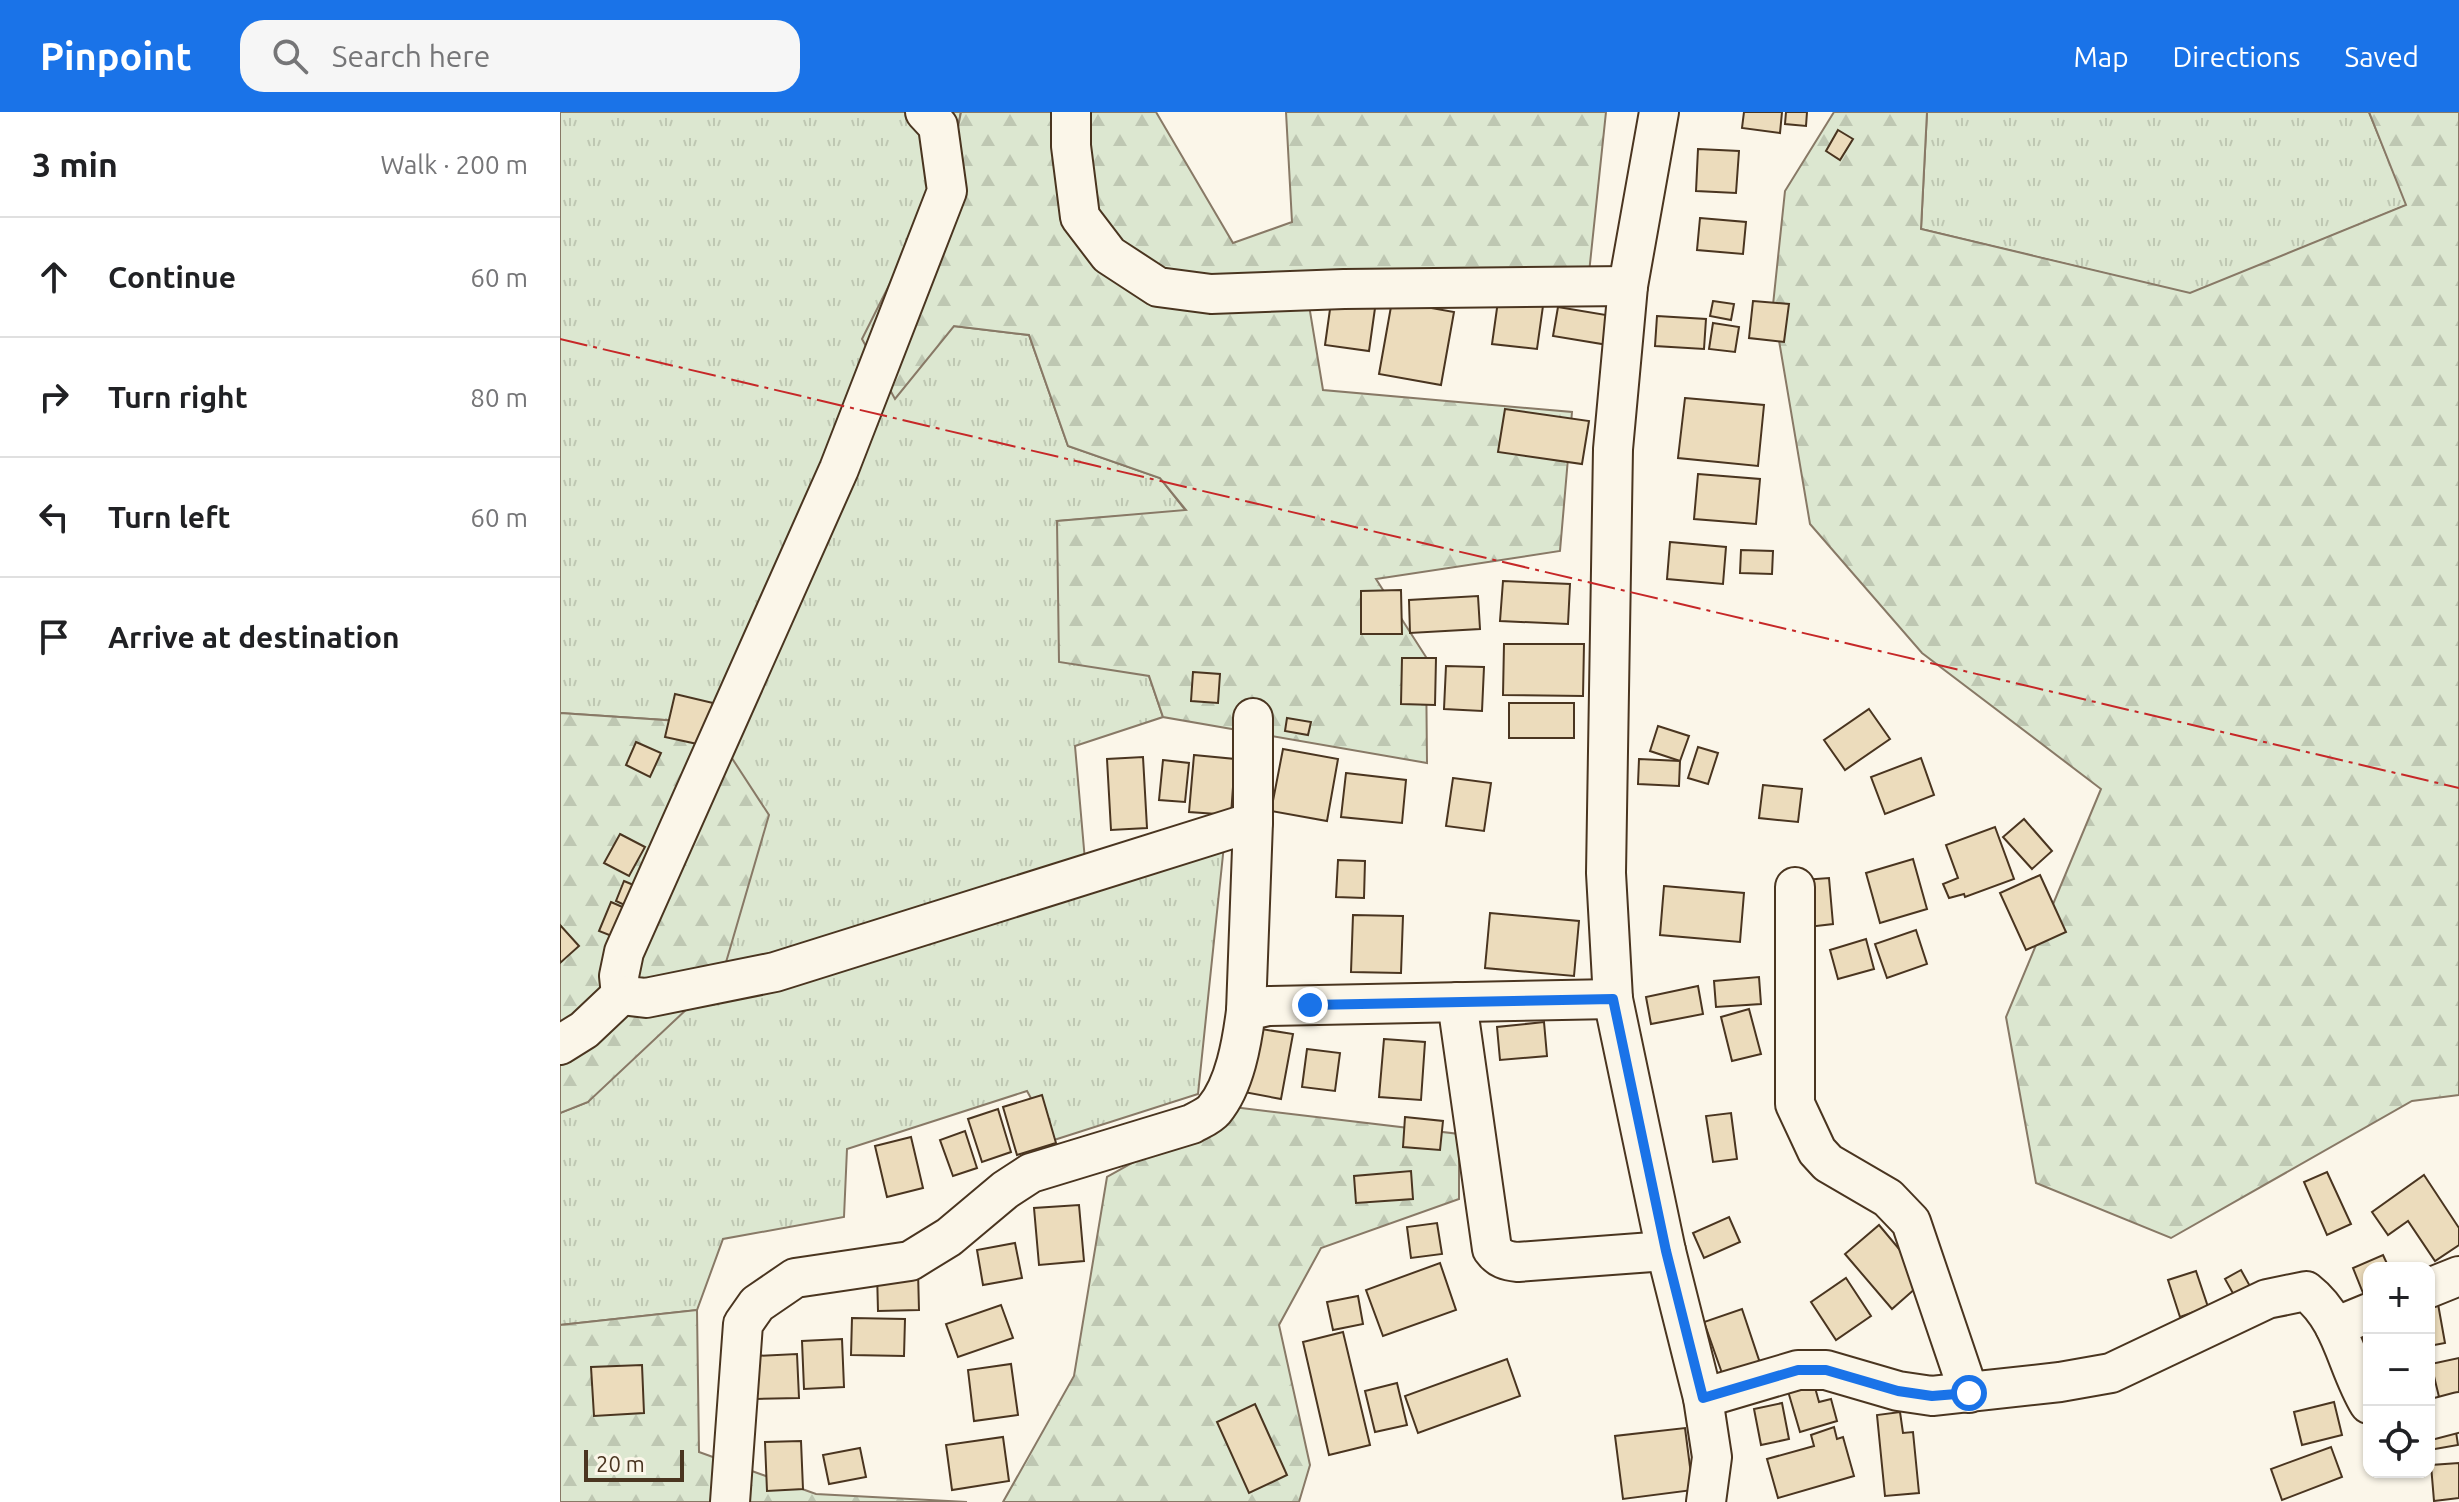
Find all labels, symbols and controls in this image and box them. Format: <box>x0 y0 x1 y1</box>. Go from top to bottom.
search box <box>240 20 800 92</box>
icon: search <box>268 34 312 78</box>
text: Pinpoint <box>40 35 192 77</box>
text: Search here <box>332 39 490 73</box>
text: Map <box>2073 41 2129 72</box>
text: Directions <box>2173 41 2300 72</box>
text: Saved <box>2344 41 2419 72</box>
text: 3 min <box>32 145 118 183</box>
text: Walk · 200 m <box>380 150 528 179</box>
icon: ahead <box>32 255 76 299</box>
text: Continue <box>108 260 236 294</box>
text: 60 m <box>470 263 528 292</box>
icon: right <box>32 375 76 419</box>
text: Turn right <box>108 380 248 414</box>
text: 80 m <box>470 383 528 412</box>
icon: left <box>32 495 76 539</box>
text: Turn left <box>108 500 230 534</box>
text: 60 m <box>470 503 528 532</box>
icon: arrive <box>32 615 76 659</box>
text: Arrive at destination <box>108 620 400 654</box>
route end <box>1292 987 1328 1023</box>
map controls <box>2363 1262 2435 1478</box>
button: + <box>2363 1262 2435 1334</box>
button: − <box>2363 1334 2435 1406</box>
route start <box>1951 1375 1987 1411</box>
button: locate <box>2363 1406 2435 1478</box>
scale bar <box>584 1446 684 1482</box>
text: 20 m <box>596 1451 645 1476</box>

